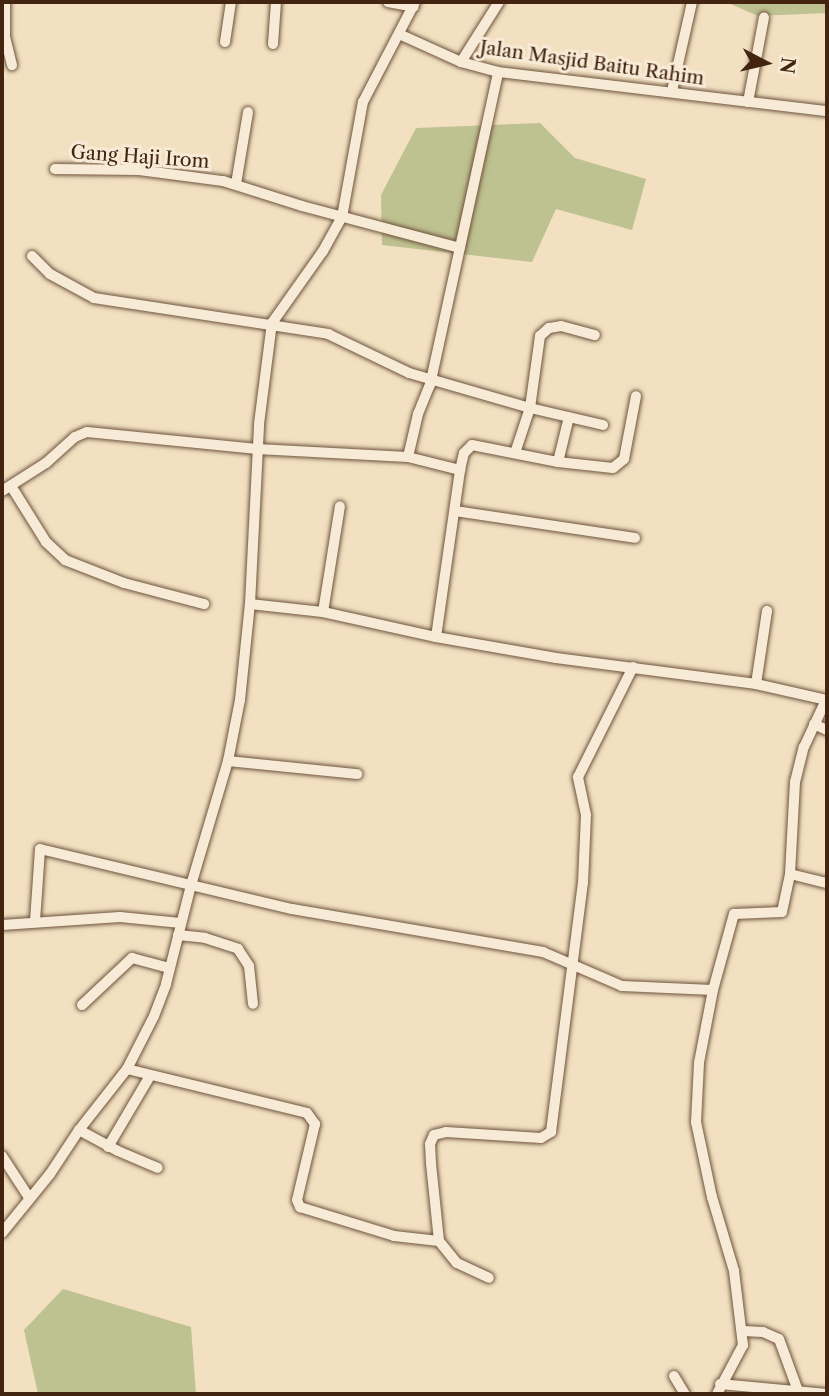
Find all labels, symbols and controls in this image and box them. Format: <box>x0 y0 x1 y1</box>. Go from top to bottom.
north arrow <box>731 28 801 98</box>
street label: Jalan Masjid Baitu Rahim <box>478 36 706 90</box>
text: N <box>775 56 800 75</box>
street label: Gang Haji Irom <box>70 141 210 173</box>

